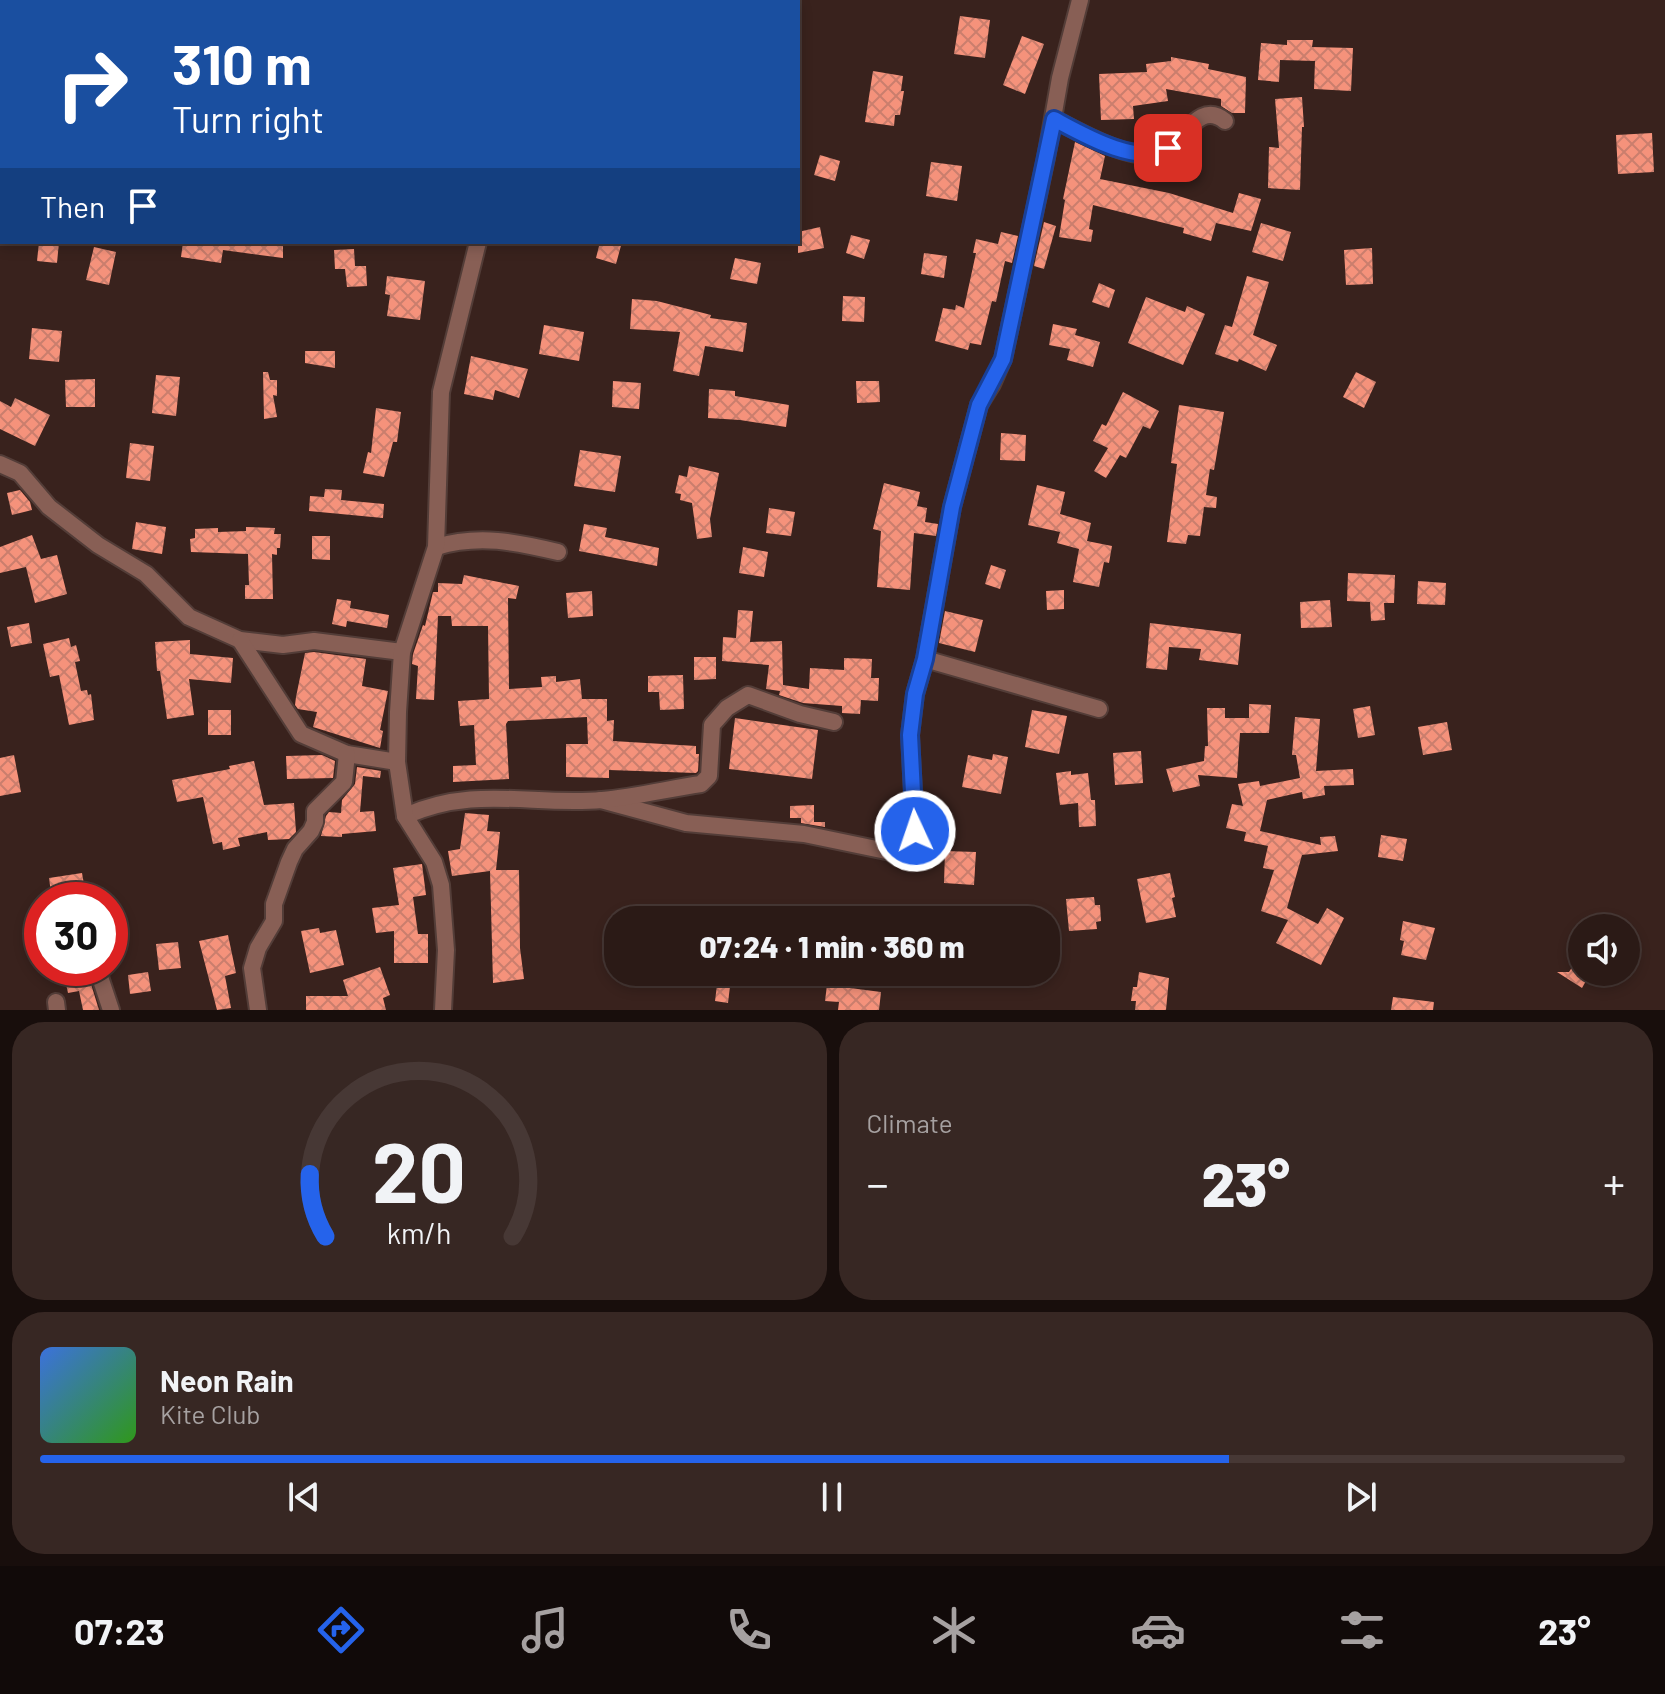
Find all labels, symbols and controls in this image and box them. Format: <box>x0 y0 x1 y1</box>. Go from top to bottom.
text: 310 m <box>172 29 312 96</box>
icon: right <box>40 32 144 136</box>
text: Turn right <box>172 97 324 140</box>
pin <box>1134 114 1202 182</box>
icon: arrive <box>1146 126 1190 170</box>
icon: arrive <box>121 184 165 228</box>
text: Then <box>40 188 105 224</box>
position arrow <box>873 789 957 873</box>
speed limit sign: 30 <box>24 882 128 986</box>
map controls <box>1568 914 1640 986</box>
button: sound <box>1568 914 1640 986</box>
text: 07:24 · 1 min · 360 m <box>700 928 964 964</box>
text: Climate <box>867 1107 953 1138</box>
text: 20 <box>372 1120 466 1220</box>
text: 23° <box>1202 1147 1290 1219</box>
text: − <box>867 1156 889 1209</box>
text: + <box>1603 1156 1625 1209</box>
text: km/h <box>387 1215 452 1250</box>
text: Neon Rain <box>160 1362 294 1398</box>
text: Kite Club <box>160 1398 261 1429</box>
icon: previous <box>282 1475 326 1519</box>
icon: pause <box>810 1475 854 1519</box>
icon: next <box>1339 1475 1383 1519</box>
icon: directions <box>313 1602 369 1658</box>
icon: music <box>517 1602 573 1658</box>
icon: phone <box>721 1602 777 1658</box>
icon: climate <box>926 1602 982 1658</box>
icon: car <box>1130 1602 1186 1658</box>
icon: filters <box>1334 1602 1390 1658</box>
text: 07:23 <box>74 1609 165 1652</box>
text: 23° <box>1538 1609 1591 1652</box>

